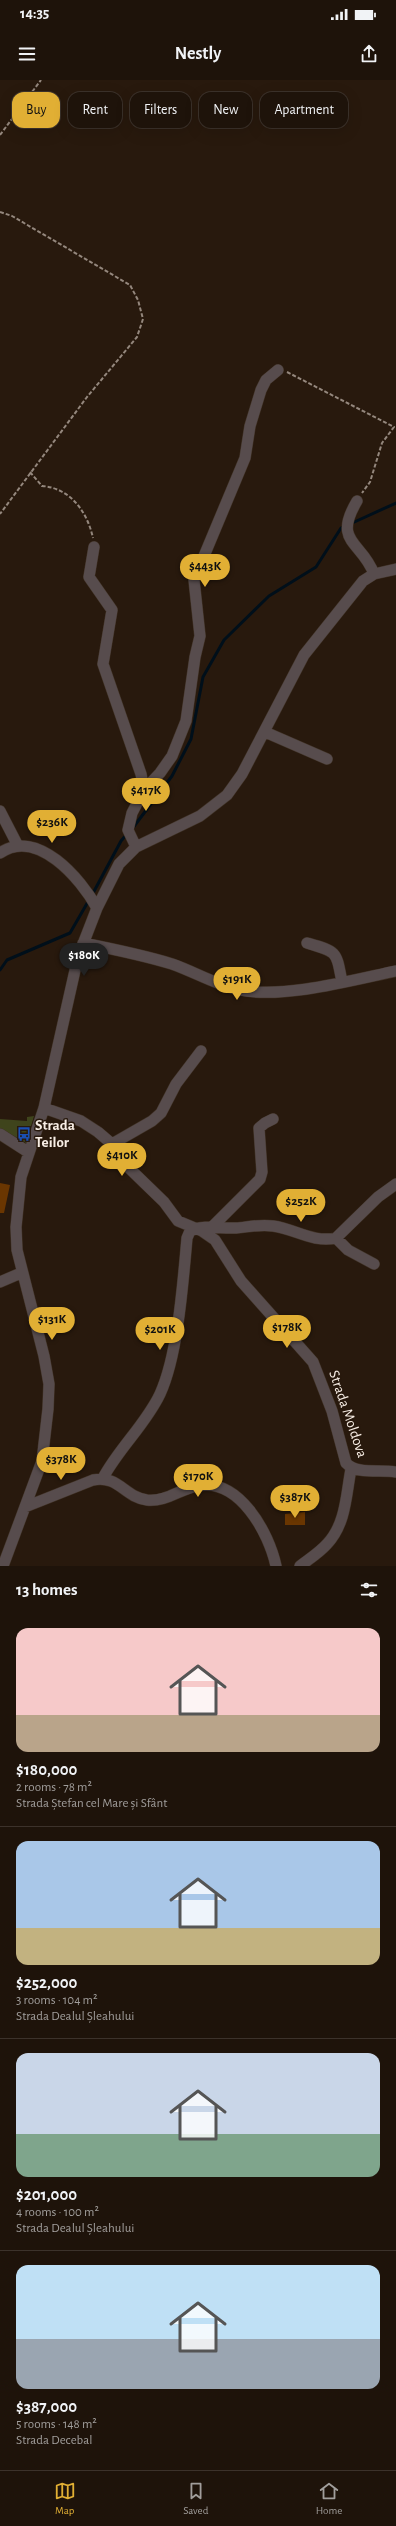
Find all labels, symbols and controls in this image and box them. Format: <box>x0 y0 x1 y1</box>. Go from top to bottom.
text: 14:35 <box>20 6 49 21</box>
icon: menu <box>16 43 38 65</box>
icon: share <box>358 43 380 65</box>
text: Nestly <box>175 45 221 63</box>
chip: Buy <box>12 92 60 128</box>
chip: Rent <box>68 92 122 128</box>
chip: Filters <box>130 92 191 128</box>
chip: New <box>199 92 252 128</box>
chip: Apartment <box>260 92 348 128</box>
pin: $443K <box>177 554 233 588</box>
text: $443K <box>189 560 221 573</box>
pin: $417K <box>118 778 174 812</box>
text: $417K <box>131 784 161 797</box>
pin: $236K <box>24 810 80 844</box>
text: $236K <box>36 816 68 829</box>
pin: $180K <box>56 943 112 977</box>
text: $180K <box>68 949 100 962</box>
pin: $191K <box>209 967 265 1001</box>
text: $191K <box>222 973 252 986</box>
place label: Strada Teilor <box>35 1118 75 1150</box>
bus stop icon: Strada Teilor <box>16 1126 32 1142</box>
pin: $410K <box>94 1143 150 1177</box>
text: $410K <box>106 1149 138 1162</box>
pin: $252K <box>273 1189 329 1223</box>
text: $252K <box>285 1195 317 1208</box>
pin: $131K <box>24 1307 80 1341</box>
text: $131K <box>38 1313 66 1326</box>
pin: $178K <box>259 1315 315 1349</box>
pin: $201K <box>132 1317 188 1351</box>
text: $178K <box>272 1321 302 1334</box>
text: $201K <box>144 1323 176 1336</box>
street label: Strada Moldova <box>326 1368 370 1460</box>
pin: $378K <box>33 1447 89 1481</box>
text: $378K <box>45 1453 77 1466</box>
pin: $170K <box>170 1464 226 1498</box>
text: $170K <box>183 1470 213 1483</box>
pin: $387K <box>267 1485 323 1519</box>
text: $387K <box>279 1491 311 1504</box>
icon: filters <box>358 1579 380 1601</box>
text: 13 homes <box>16 1581 78 1598</box>
icon: home <box>162 1654 234 1726</box>
text: $180,000 <box>16 1761 77 1778</box>
text: 2 rooms · 78 m² <box>16 1781 92 1794</box>
text: Strada Ștefan cel Mare și Sfânt <box>16 1797 167 1810</box>
icon: home <box>162 1867 234 1939</box>
text: $252,000 <box>16 1974 77 1991</box>
text: 3 rooms · 104 m² <box>16 1994 97 2007</box>
text: Strada Dealul Șleahului <box>16 2010 134 2023</box>
icon: home <box>162 2079 234 2151</box>
text: $201,000 <box>16 2186 77 2203</box>
text: 4 rooms · 100 m² <box>16 2206 99 2219</box>
text: Strada Dealul Șleahului <box>16 2222 134 2235</box>
icon: home <box>162 2291 234 2363</box>
text: $387,000 <box>16 2398 77 2415</box>
text: 5 rooms · 148 m² <box>16 2418 97 2431</box>
text: Strada Decebal <box>16 2434 93 2447</box>
tab: Map <box>54 2480 76 2517</box>
tab: Saved <box>183 2480 208 2517</box>
tab: Home <box>316 2480 342 2517</box>

